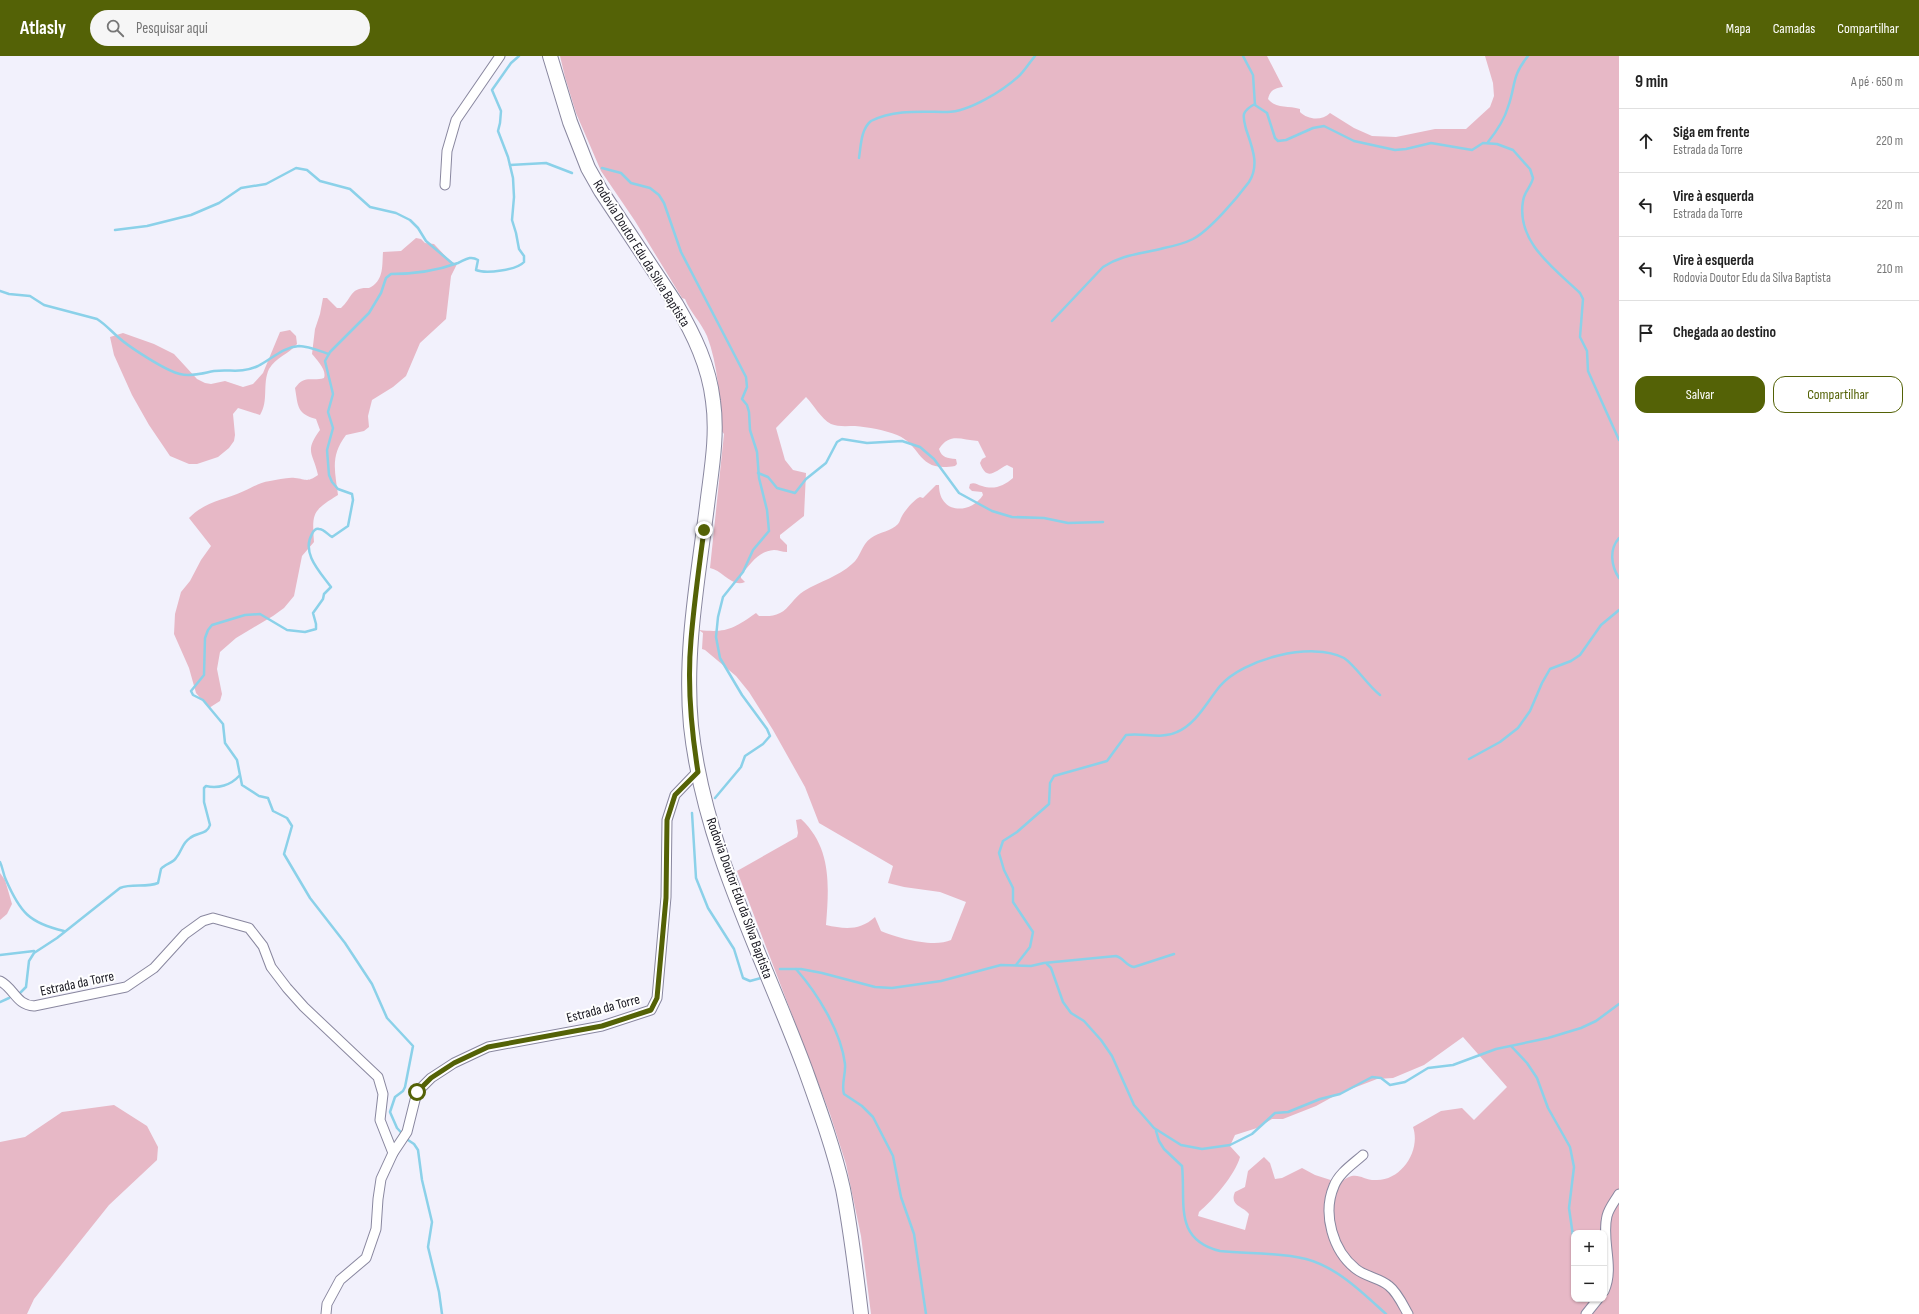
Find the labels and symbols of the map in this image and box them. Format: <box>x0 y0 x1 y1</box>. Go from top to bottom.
street label: Rodovia Doutor Edu da Silva Baptista <box>589 177 694 330</box>
route end <box>695 521 713 539</box>
street label: Rodovia Doutor Edu da Silva Baptista <box>702 815 777 981</box>
street label: Estrada da Torre <box>39 967 116 1000</box>
street label: Estrada da Torre <box>565 991 642 1026</box>
route start <box>408 1083 426 1101</box>

